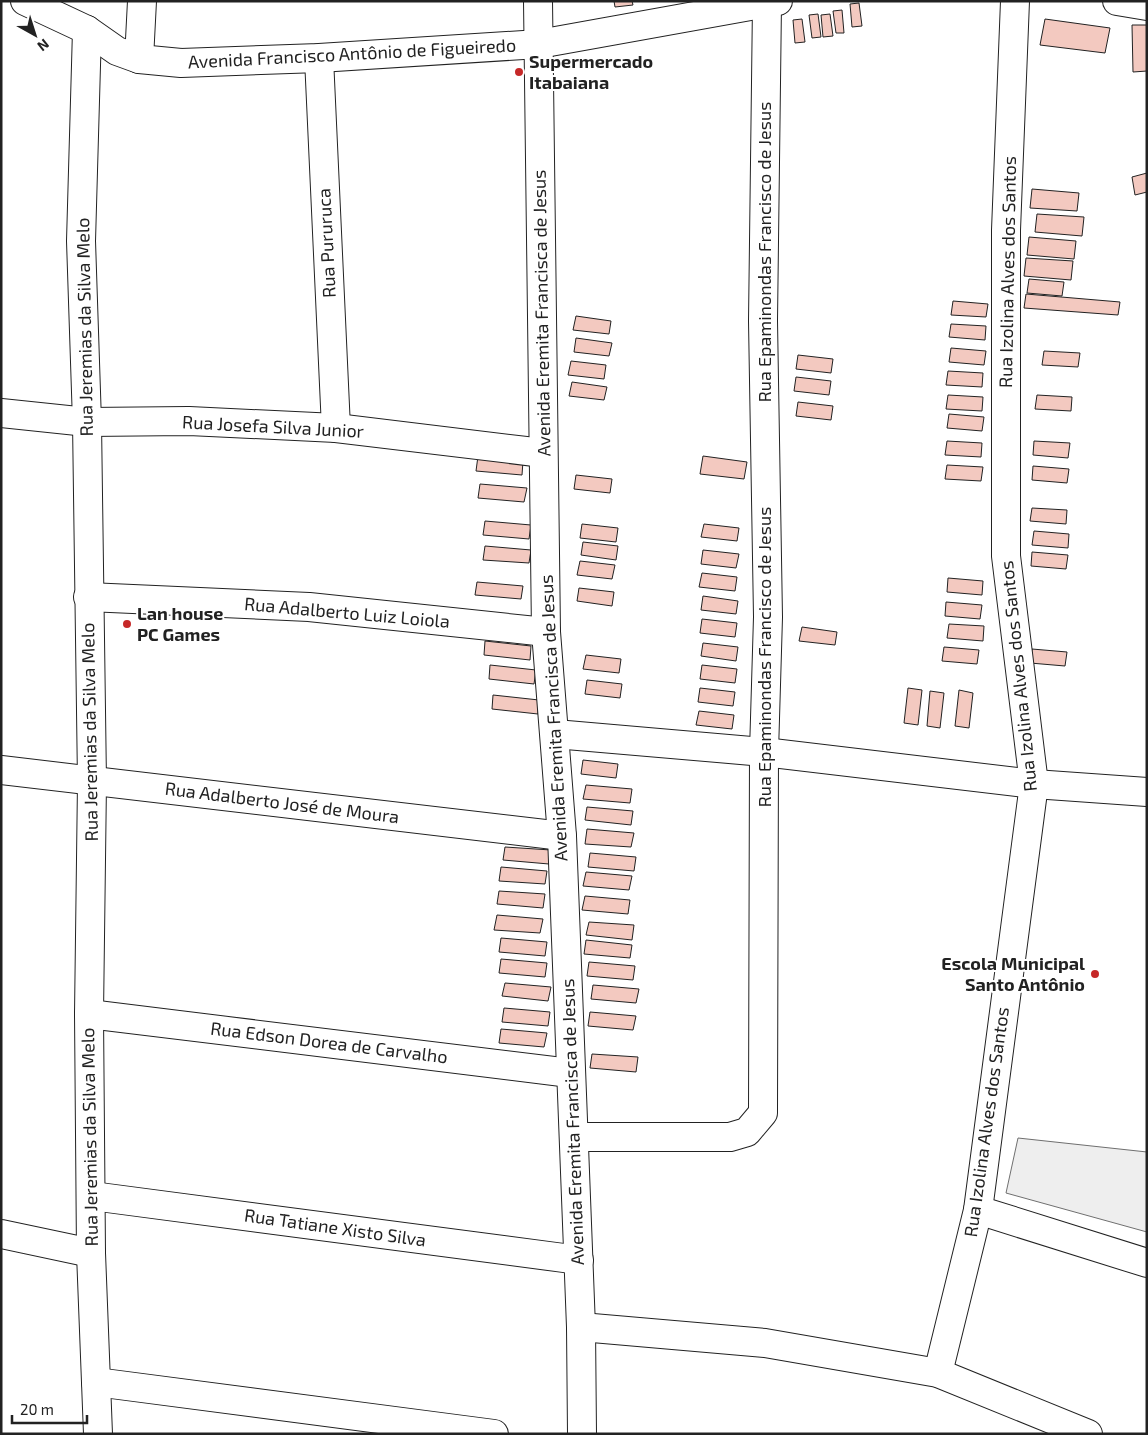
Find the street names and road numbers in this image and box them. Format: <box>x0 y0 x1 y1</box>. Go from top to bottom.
street label: Avenida Francisco Antônio de Figueiredo <box>187 33 517 73</box>
street label: Rua Epaminondas Francisco de Jesus <box>753 102 775 402</box>
street label: Rua Izolina Alves dos Santos <box>994 156 1020 388</box>
street label: Avenida Eremita Francisca de Jesus <box>527 169 555 457</box>
street label: Rua Pururuca <box>312 188 340 298</box>
street label: Rua Jeremias da Silva Melo <box>71 217 97 437</box>
street label: Rua Josefa Silva Junior <box>182 410 365 442</box>
street label: Rua Epaminondas Francisco de Jesus <box>753 507 775 807</box>
street label: Rua Izolina Alves dos Santos <box>995 560 1041 793</box>
street label: Avenida Eremita Francisca de Jesus <box>535 574 571 862</box>
street label: Rua Adalberto Luiz Loiola <box>243 592 451 632</box>
street label: Rua Jeremias da Silva Melo <box>76 622 102 842</box>
street label: Rua Adalberto José de Moura <box>164 777 401 827</box>
street label: Avenida Eremita Francisca de Jesus <box>556 978 588 1266</box>
street label: Rua Izolina Alves dos Santos <box>959 1006 1013 1238</box>
street label: Rua Edson Dorea de Carvalho <box>209 1017 449 1067</box>
street label: Rua Jeremias da Silva Melo <box>76 1027 102 1247</box>
street label: Rua Tatiane Xisto Silva <box>243 1203 427 1251</box>

